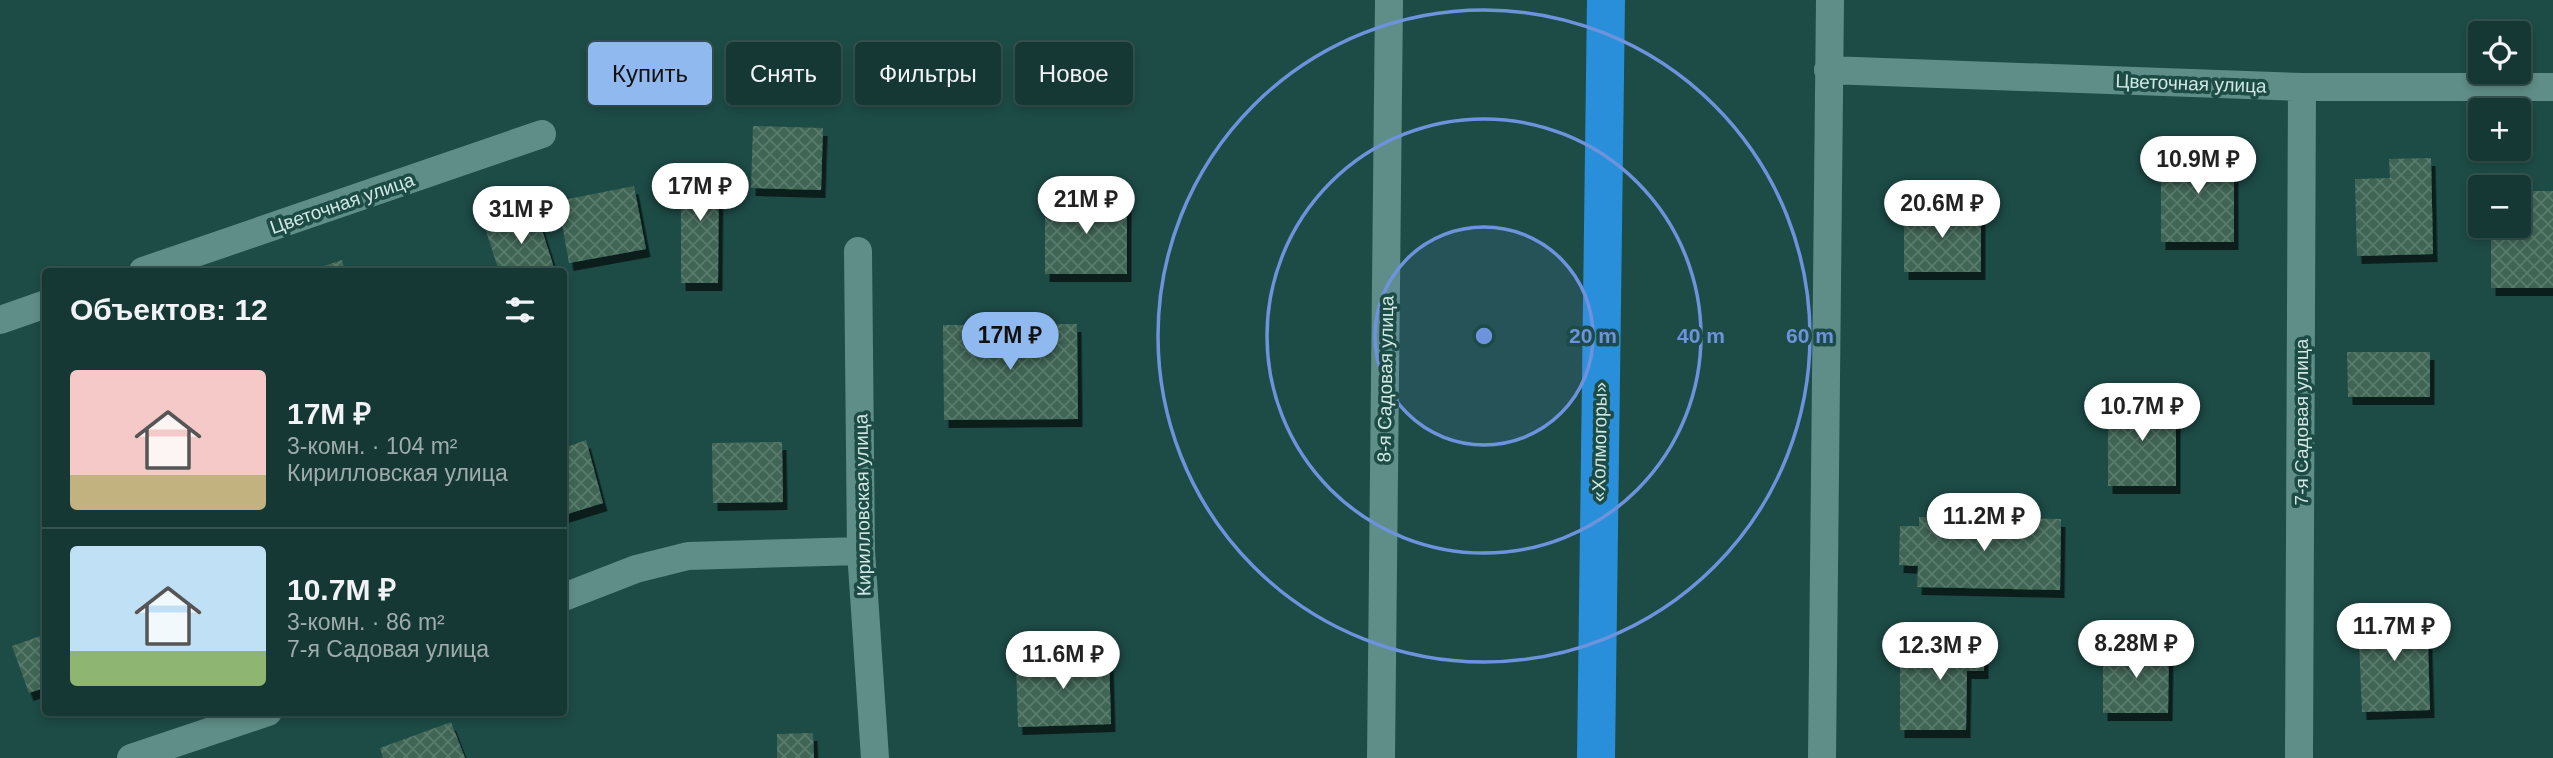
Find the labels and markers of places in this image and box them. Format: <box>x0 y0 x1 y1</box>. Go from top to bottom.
pin: 10.9M ₽ <box>2133 136 2263 196</box>
pin: 17M ₽ <box>651 164 749 223</box>
pin: 21M ₽ <box>1037 176 1135 236</box>
pin: 20.6M ₽ <box>1877 180 2007 240</box>
pin: 31M ₽ <box>472 187 570 246</box>
pin: 17M ₽ <box>961 312 1059 372</box>
centre of rings <box>1472 324 1496 348</box>
pin: 10.7M ₽ <box>2077 384 2207 443</box>
pin: 11.2M ₽ <box>1919 494 2049 553</box>
pin: 11.7M ₽ <box>2329 604 2459 663</box>
pin: 8.28M ₽ <box>2071 620 2201 680</box>
pin: 12.3M ₽ <box>1875 622 2005 682</box>
pin: 11.6M ₽ <box>998 632 1128 691</box>

